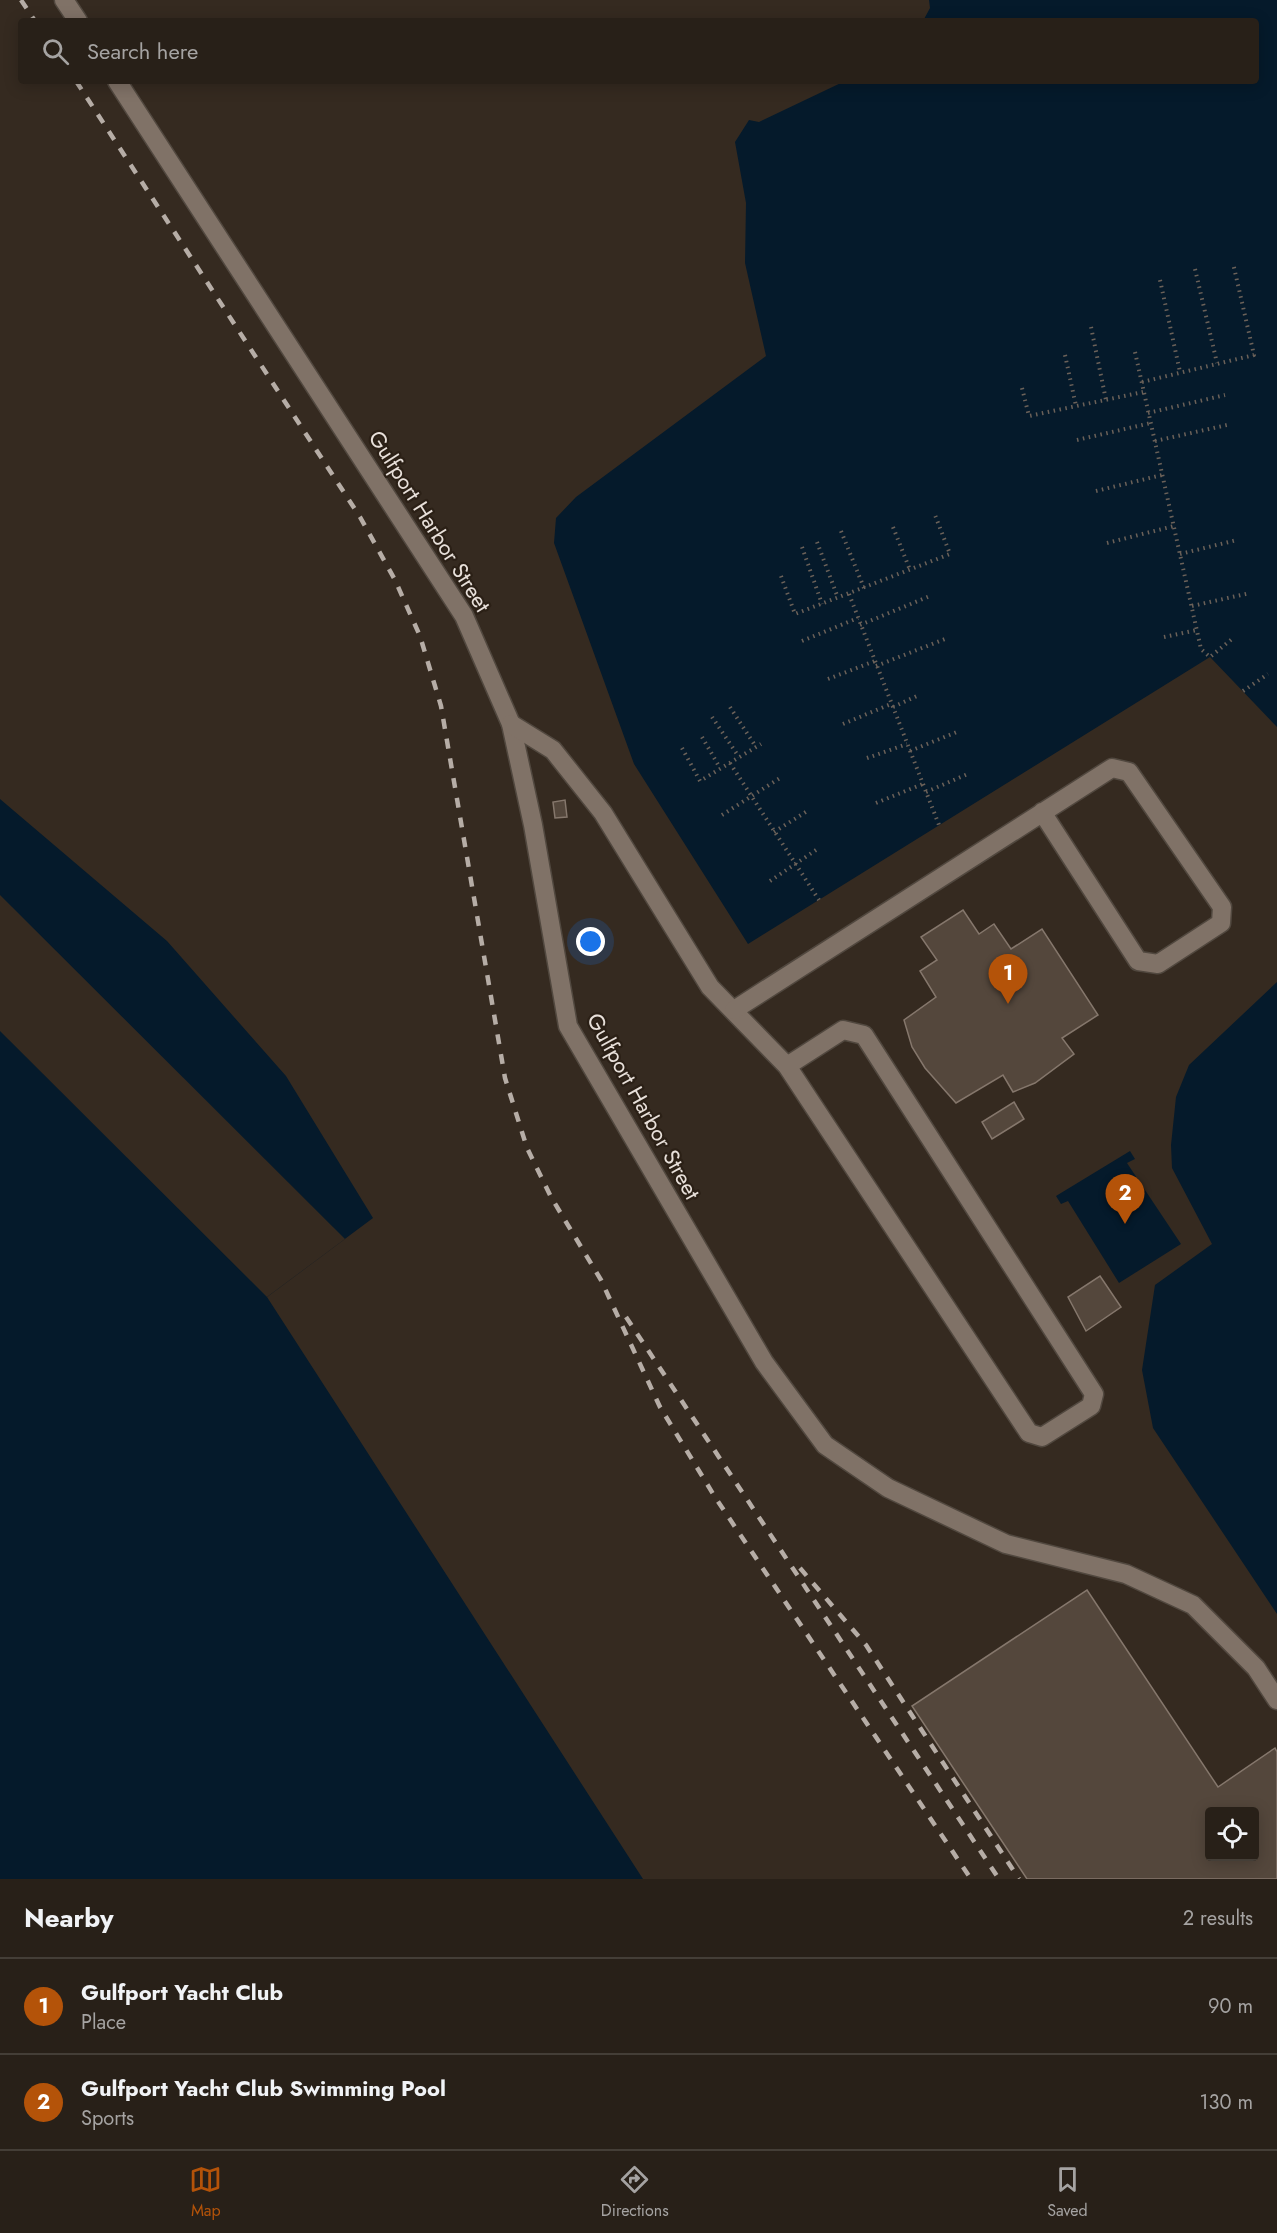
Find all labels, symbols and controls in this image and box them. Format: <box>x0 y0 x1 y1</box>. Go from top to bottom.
search box <box>18 18 1259 84</box>
icon: search <box>39 35 72 68</box>
text: Search here <box>87 35 198 67</box>
street label: Gulfport Harbor Street <box>361 424 499 619</box>
your location <box>576 927 605 956</box>
pin: 1 <box>988 954 1028 1004</box>
street label: Gulfport Harbor Street <box>579 1007 709 1206</box>
pin: 2 <box>1106 1174 1144 1224</box>
map controls <box>1205 1807 1259 1861</box>
button: locate <box>1205 1807 1259 1861</box>
text: Nearby <box>24 1899 113 1937</box>
text: 2 results <box>1183 1904 1253 1933</box>
text: Gulfport Yacht Club <box>81 1976 283 2008</box>
text: 1 <box>38 1992 49 2021</box>
text: 90 m <box>1208 1992 1253 2021</box>
text: Place <box>81 2008 126 2037</box>
text: Gulfport Yacht Club Swimming Pool <box>81 2072 446 2104</box>
text: 2 <box>37 2088 50 2117</box>
text: 130 m <box>1199 2088 1253 2117</box>
text: Sports <box>81 2104 134 2133</box>
tab: Map <box>189 2163 222 2222</box>
tab: Directions <box>601 2163 669 2222</box>
tab: Saved <box>1047 2163 1088 2222</box>

